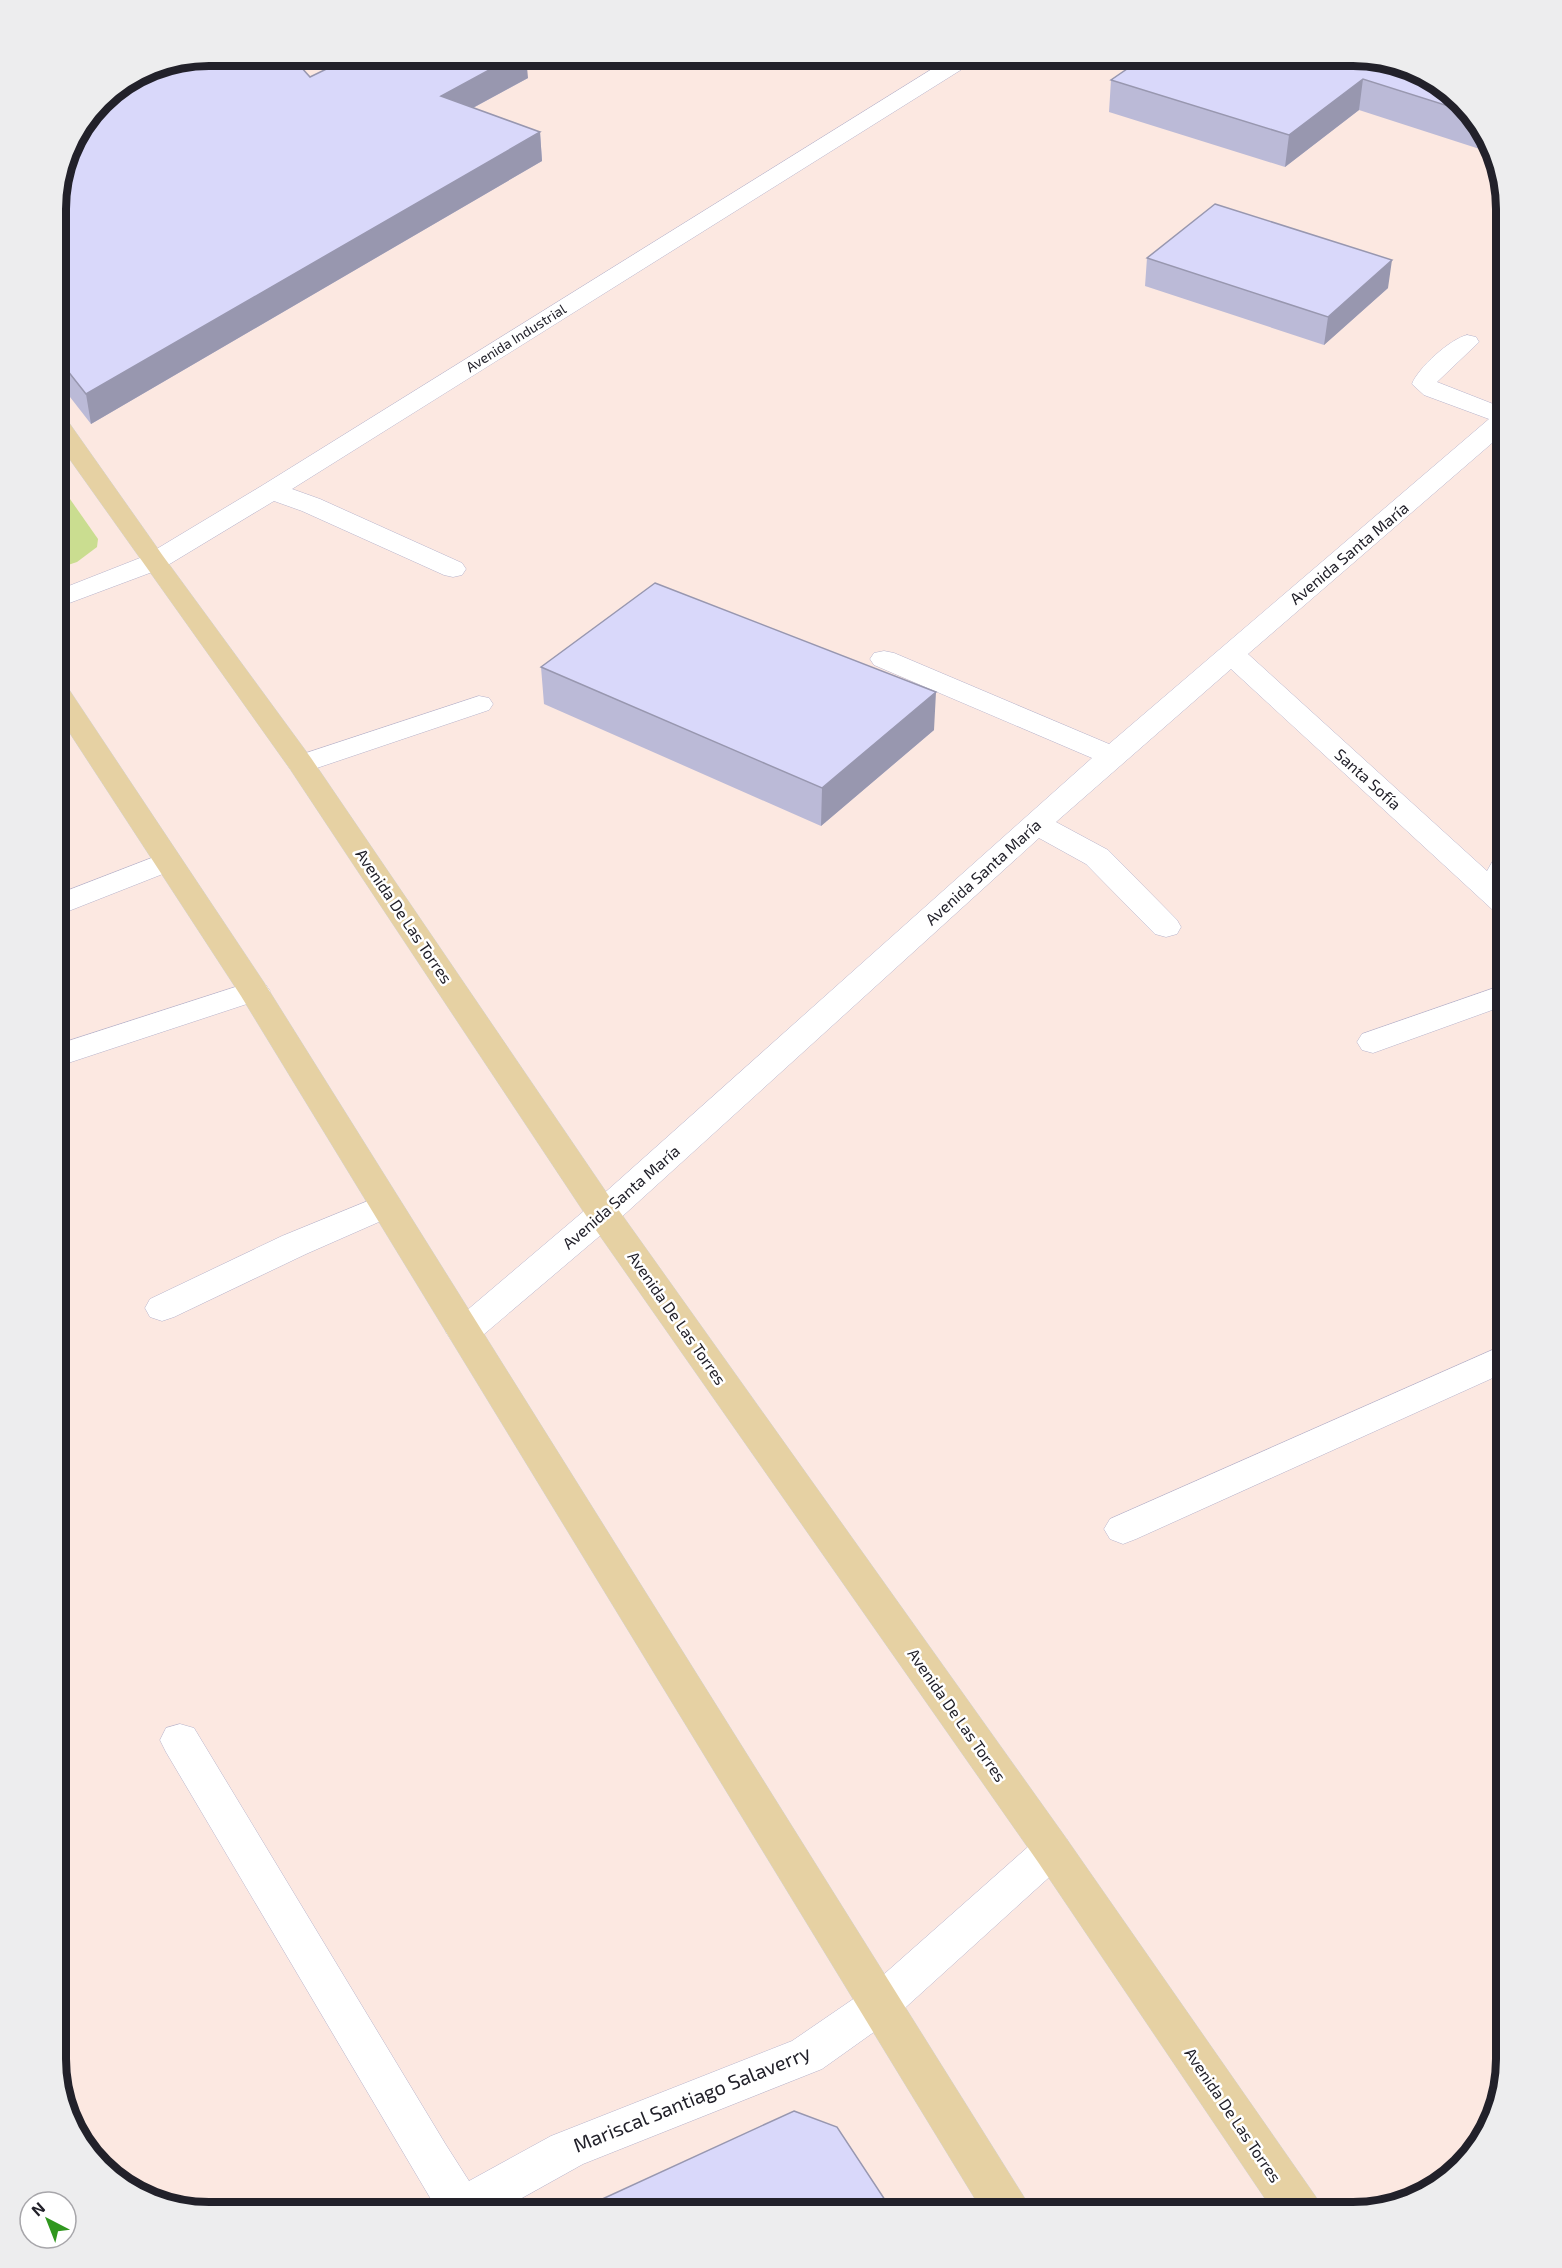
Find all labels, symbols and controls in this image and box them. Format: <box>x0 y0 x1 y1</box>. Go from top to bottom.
street label: Avenida Industrial <box>463 299 570 375</box>
street label: Avenida Santa María <box>1286 497 1412 608</box>
street label: Santa Sofía <box>1331 744 1405 813</box>
street label: Avenida Santa María <box>921 815 1044 929</box>
street label: Avenida De Las Torres <box>352 845 457 987</box>
street label: Avenida Santa María <box>558 1141 683 1253</box>
street label: Avenida De Las Torres <box>624 1247 731 1388</box>
street label: Avenida De Las Torres <box>904 1644 1011 1785</box>
street label: Mariscal Santiago Salaverry <box>570 2039 814 2157</box>
street label: Avenida De Las Torres <box>1181 2044 1286 2186</box>
north arrow <box>18 2190 78 2250</box>
text: N <box>27 2198 48 2219</box>

